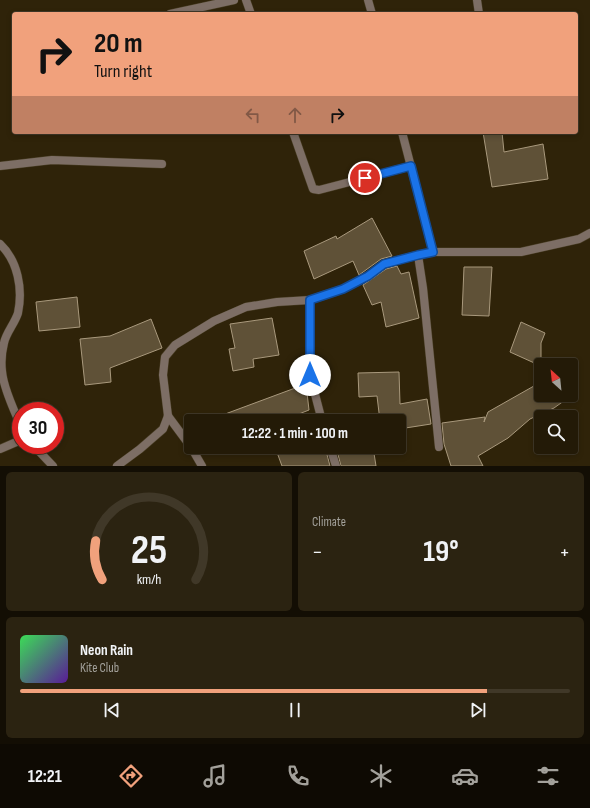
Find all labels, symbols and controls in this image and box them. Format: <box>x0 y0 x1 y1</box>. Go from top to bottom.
text: 20 m <box>94 27 143 60</box>
icon: right <box>28 28 80 80</box>
text: Turn right <box>94 61 152 82</box>
icon: left <box>242 104 264 126</box>
icon: ahead <box>284 104 306 126</box>
icon: right <box>326 104 348 126</box>
pin <box>348 161 382 195</box>
icon: arrive <box>354 167 376 189</box>
position arrow <box>289 354 331 396</box>
north arrow <box>534 358 578 402</box>
map controls <box>534 358 578 454</box>
speed limit sign: 30 <box>12 402 64 454</box>
button: search <box>534 410 578 454</box>
text: 12:22 · 1 min · 100 m <box>242 424 348 443</box>
text: Climate <box>312 514 346 530</box>
text: 25 <box>131 525 167 574</box>
text: 19° <box>423 534 459 570</box>
text: − <box>312 539 323 566</box>
text: + <box>559 539 570 566</box>
text: km/h <box>137 570 161 587</box>
text: Neon Rain <box>80 641 133 660</box>
text: Kite Club <box>80 660 119 676</box>
icon: previous <box>101 699 123 721</box>
icon: pause <box>284 699 306 721</box>
icon: next <box>467 699 489 721</box>
icon: directions <box>117 762 145 790</box>
icon: music <box>201 762 229 790</box>
icon: phone <box>284 762 312 790</box>
icon: climate <box>367 762 395 790</box>
icon: car <box>451 762 479 790</box>
icon: filters <box>534 762 562 790</box>
text: 12:21 <box>28 766 62 787</box>

